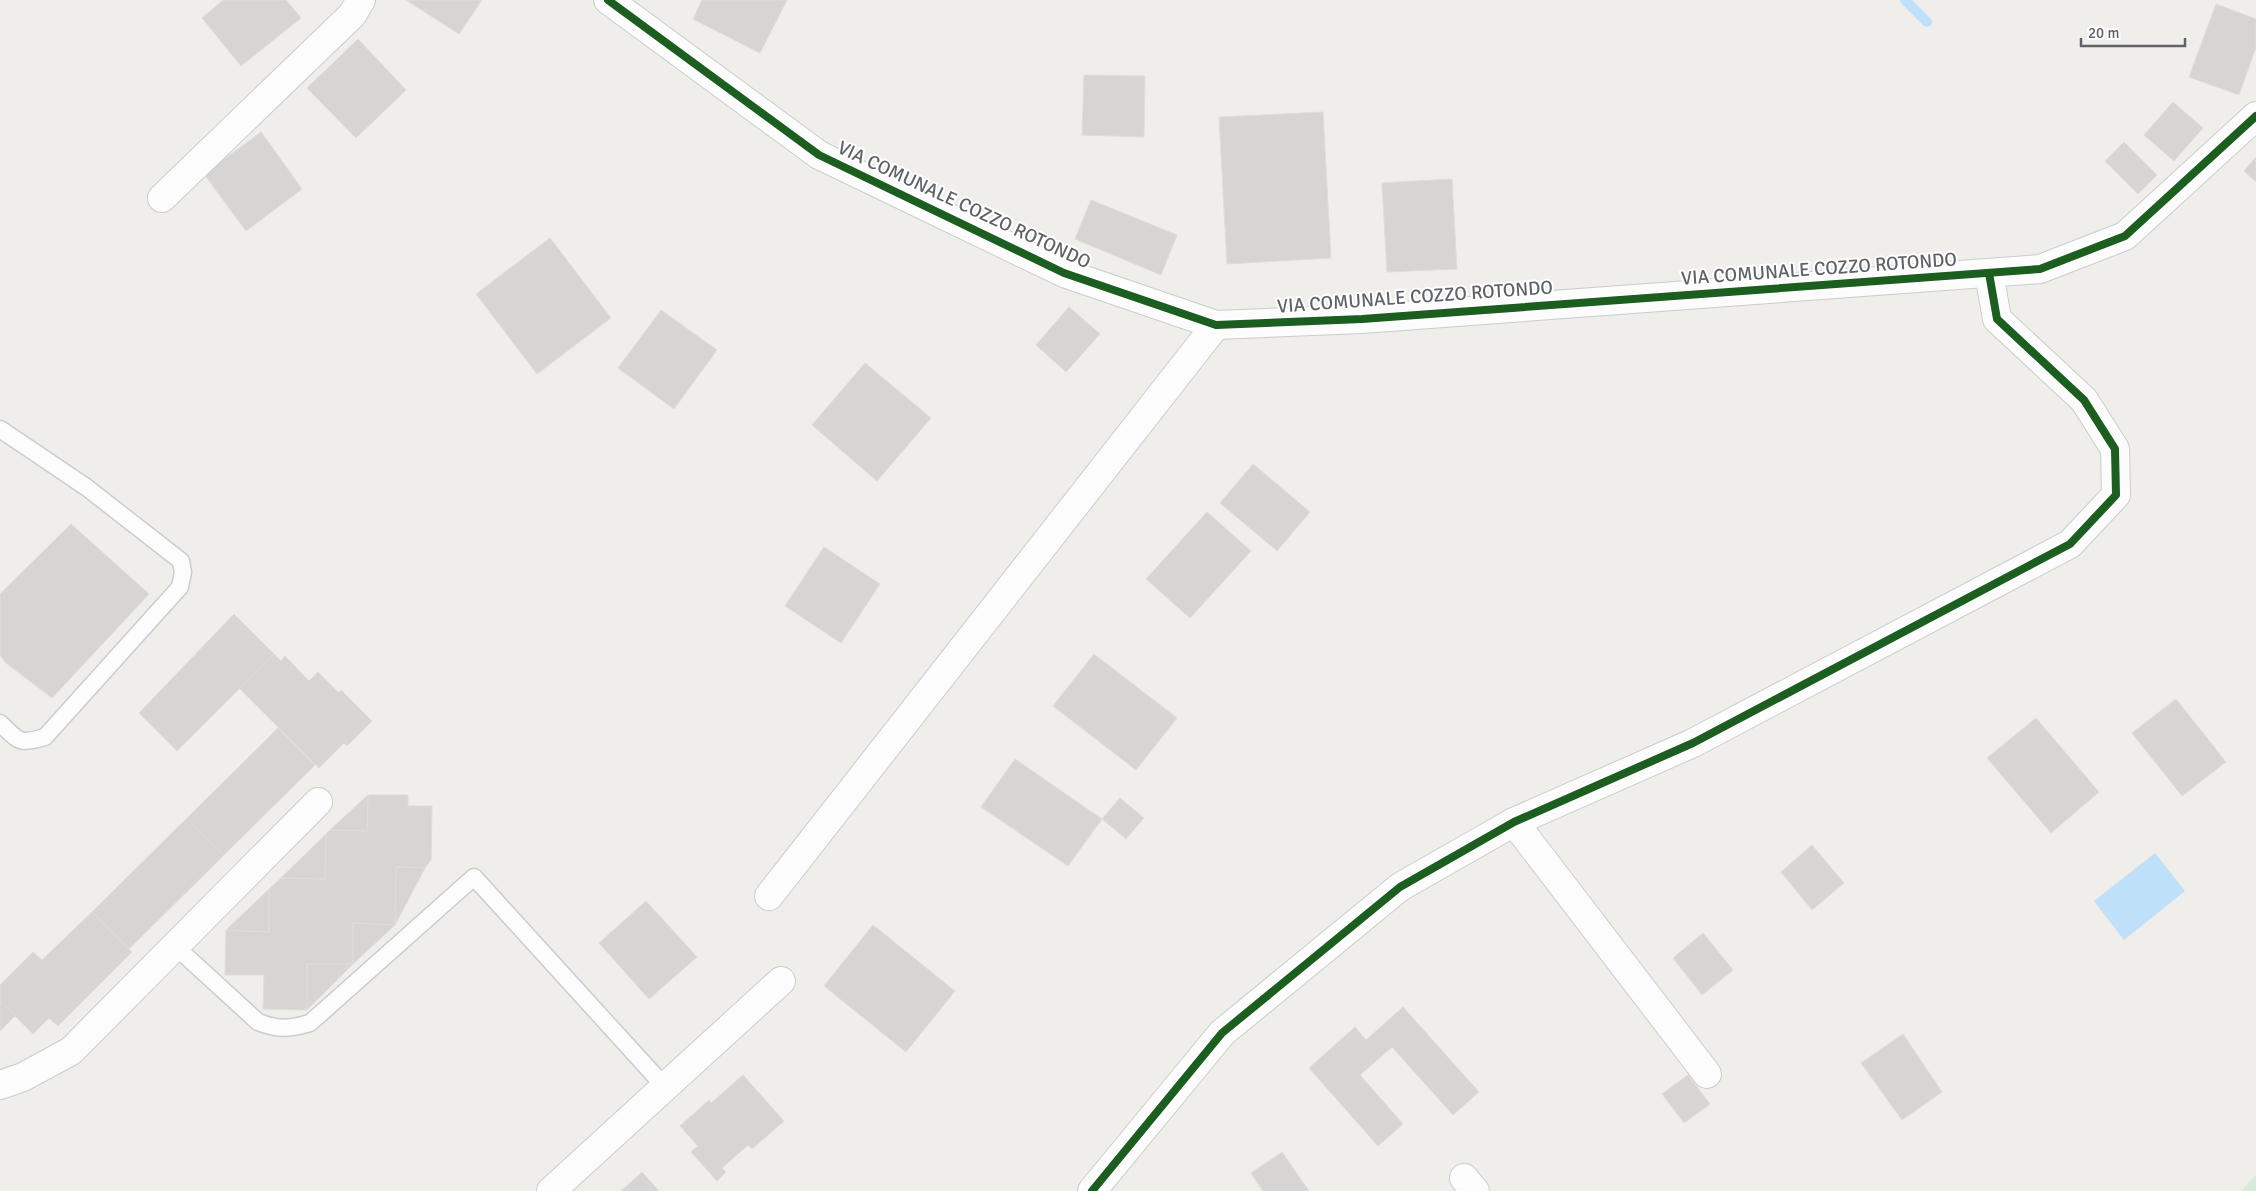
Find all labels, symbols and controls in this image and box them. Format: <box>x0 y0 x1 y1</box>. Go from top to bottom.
scale bar <box>2081 15 2185 47</box>
text: 20 m <box>2088 24 2119 42</box>
street label: VIA COMUNALE COZZO ROTONDO <box>834 136 1094 274</box>
street label: VIA COMUNALE COZZO ROTONDO <box>1680 247 1958 291</box>
street label: VIA COMUNALE COZZO ROTONDO <box>1276 275 1554 319</box>

